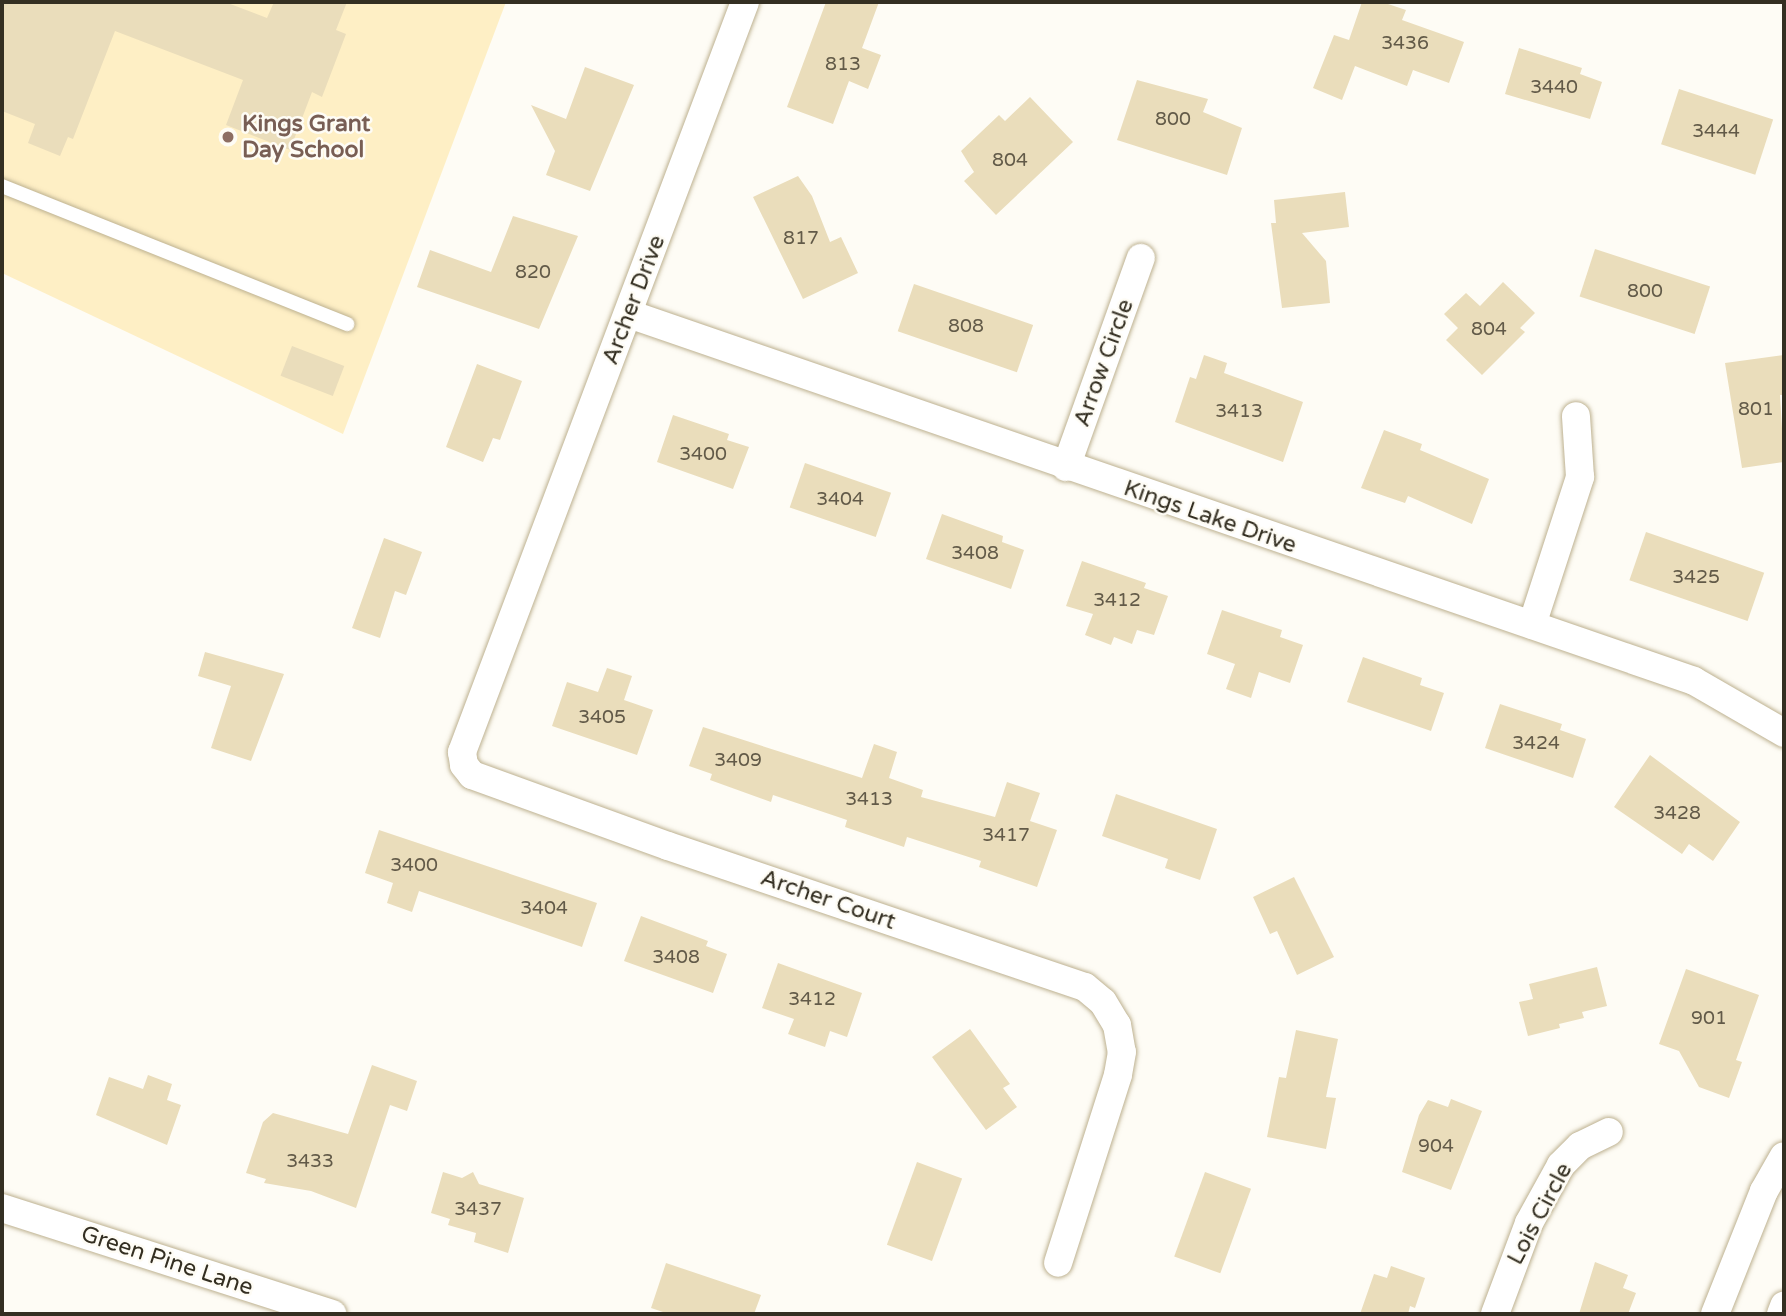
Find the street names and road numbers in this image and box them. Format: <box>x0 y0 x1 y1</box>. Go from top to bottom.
street label: Archer Drive <box>597 231 671 369</box>
street label: Arrow Circle <box>1068 296 1140 430</box>
street label: Kings Lake Drive <box>1120 475 1300 559</box>
street label: Archer Court <box>757 864 899 936</box>
street label: Lois Circle <box>1502 1158 1578 1270</box>
street label: Green Pine Lane <box>78 1220 256 1302</box>

